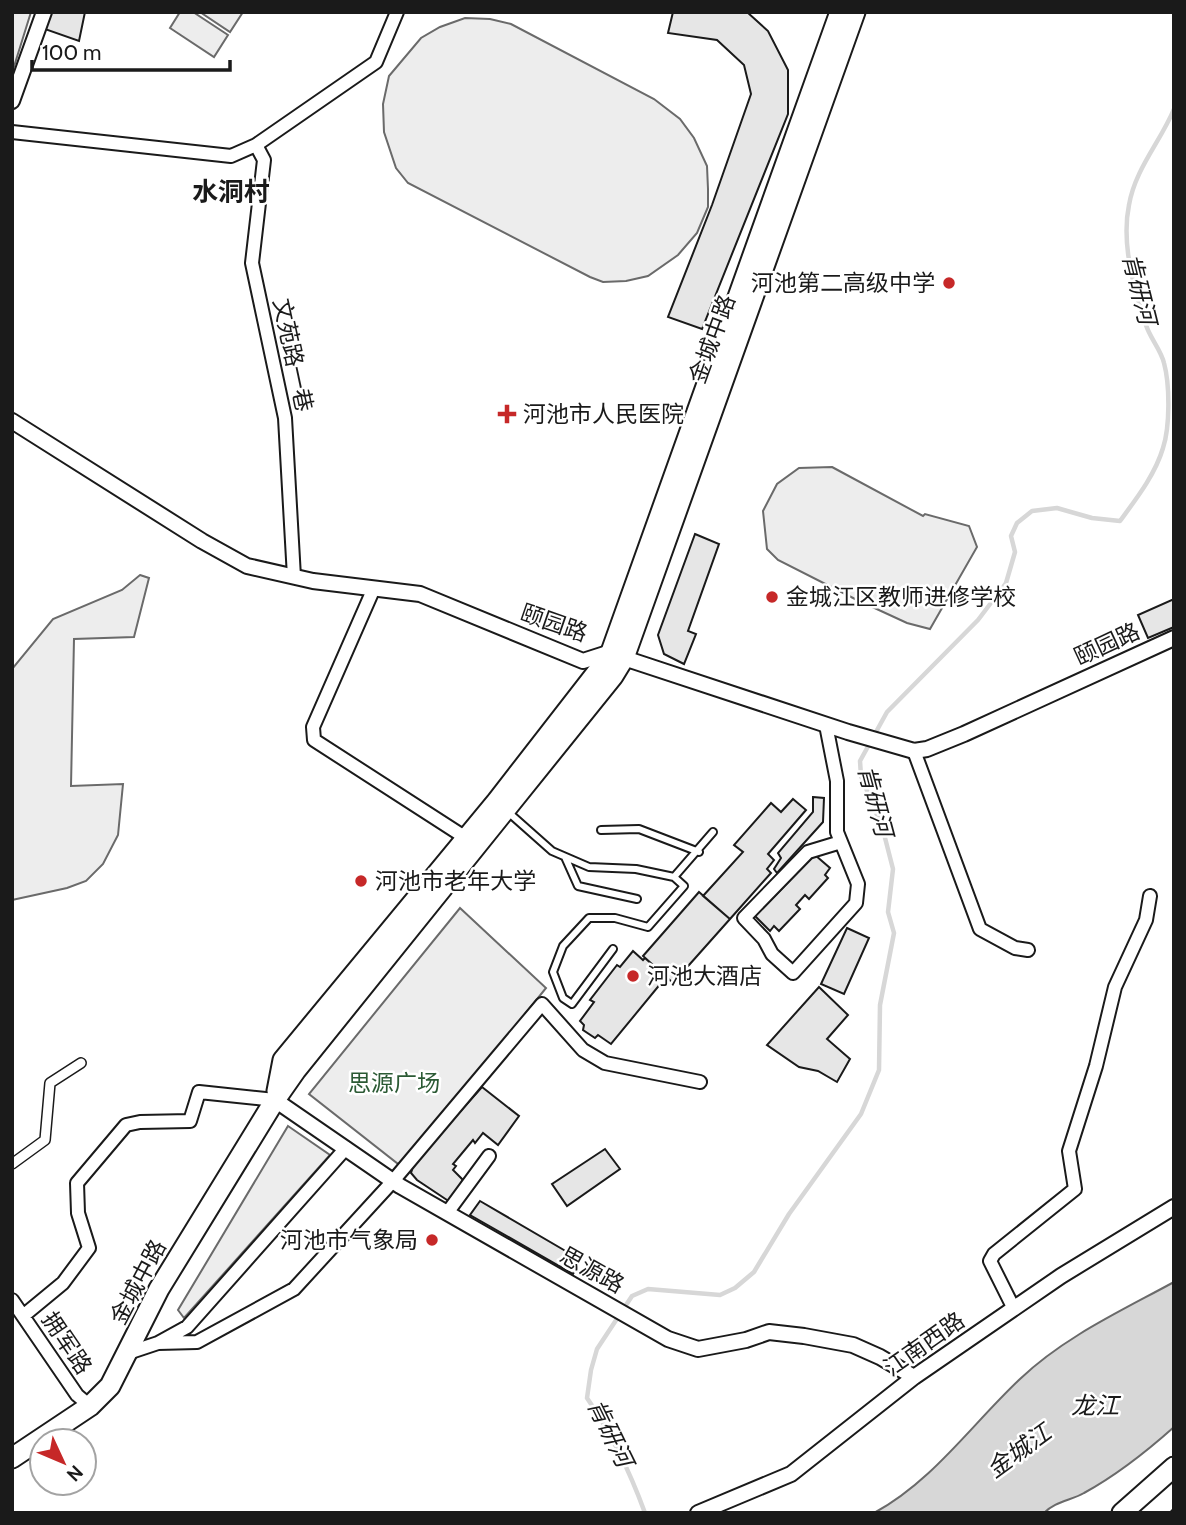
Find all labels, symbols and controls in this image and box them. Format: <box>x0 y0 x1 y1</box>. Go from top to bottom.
scale bar <box>32 28 229 72</box>
text: 100 m <box>42 40 101 65</box>
district label: 水洞村 <box>192 176 270 208</box>
water label: 肯研河 <box>1117 250 1163 331</box>
place label: 河池第二高级中学 <box>751 269 935 297</box>
marker: 河池第二高级中学 <box>941 275 957 291</box>
street label: 金城中路 <box>683 291 741 387</box>
street label: 文苑路一巷 <box>267 296 319 414</box>
place label: 河池市人民医院 <box>523 400 684 428</box>
marker: 河池市人民医院 <box>497 404 517 424</box>
place label: 金城江区教师进修学校 <box>786 583 1016 611</box>
marker: 金城江区教师进修学校 <box>764 589 780 605</box>
street label: 颐园路 <box>517 599 591 647</box>
street label: 颐园路 <box>1070 617 1144 671</box>
water label: 肯研河 <box>852 762 900 843</box>
place label: 河池市老年大学 <box>375 867 536 895</box>
marker: 河池市老年大学 <box>353 873 369 889</box>
place label: 河池大酒店 <box>647 962 762 990</box>
marker: 河池大酒店 <box>625 968 641 984</box>
park label: 思源广场 <box>348 1069 440 1097</box>
place label: 河池市气象局 <box>280 1226 418 1254</box>
marker: 河池市气象局 <box>424 1232 440 1248</box>
street label: 金城中路 <box>104 1235 172 1329</box>
street label: 思源路 <box>555 1241 629 1299</box>
street label: 江南西路 <box>878 1306 970 1382</box>
street label: 拥军路 <box>36 1307 98 1379</box>
water label: 龙江 <box>1071 1391 1122 1420</box>
water label: 肯研河 <box>582 1394 641 1475</box>
water label: 金城江 <box>981 1416 1059 1483</box>
north arrow <box>28 1427 98 1497</box>
text: N <box>62 1461 88 1486</box>

